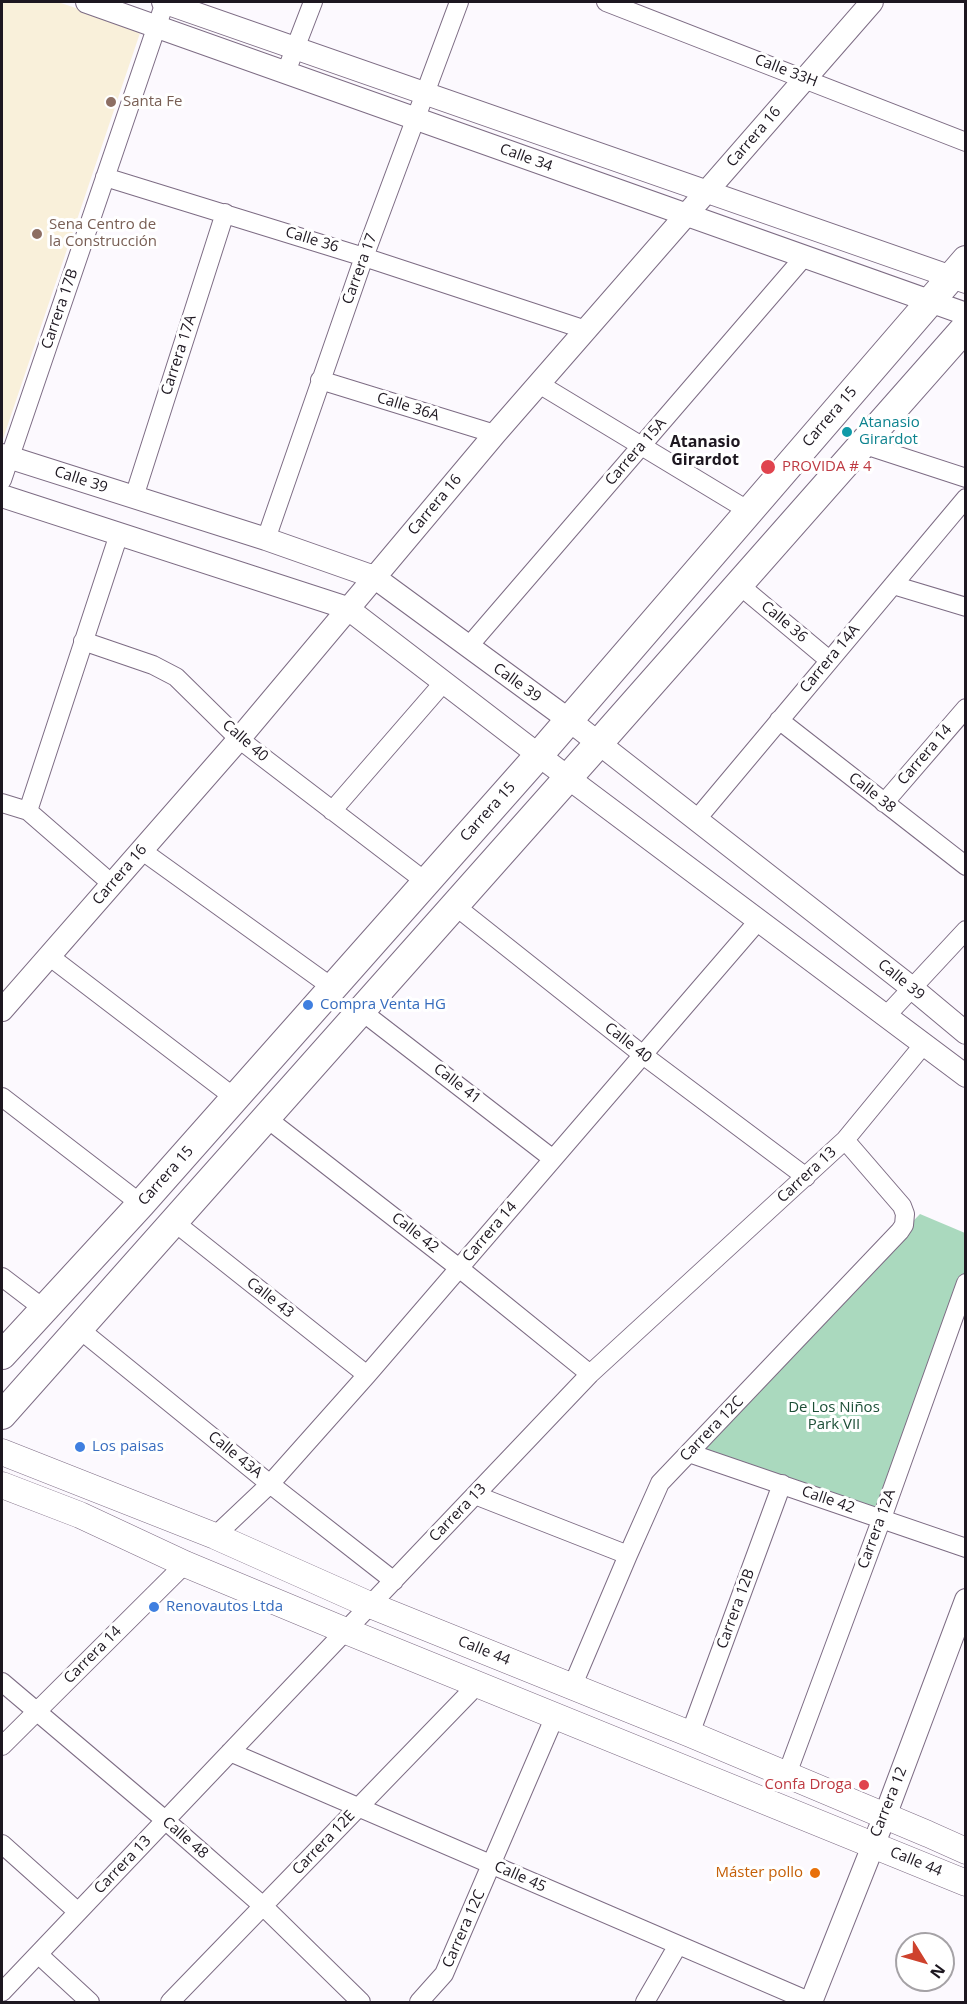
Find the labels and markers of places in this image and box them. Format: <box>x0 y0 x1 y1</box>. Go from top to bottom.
place label: Santa Fe <box>123 93 183 111</box>
marker: Santa Fe <box>104 95 118 109</box>
place label: Sena Centro de la Construcción <box>49 216 157 251</box>
marker: Sena Centro de la Construcción <box>30 227 44 241</box>
place label: Atanasio Girardot <box>859 414 920 449</box>
marker: Atanasio Girardot <box>840 425 854 439</box>
marker: PROVIDA # 4 <box>759 458 777 476</box>
place label: PROVIDA # 4 <box>782 458 872 476</box>
place label: Compra Venta HG <box>320 996 446 1014</box>
marker: Compra Venta HG <box>301 998 315 1012</box>
place label: Los paisas <box>92 1438 164 1456</box>
marker: Los paisas <box>73 1440 87 1454</box>
place label: Renovautos Ltda <box>166 1598 283 1616</box>
marker: Renovautos Ltda <box>147 1600 161 1614</box>
place label: Confa Droga <box>765 1776 852 1794</box>
marker: Confa Droga <box>857 1778 871 1792</box>
place label: Máster pollo <box>715 1864 803 1882</box>
marker: Máster pollo <box>808 1866 822 1880</box>

